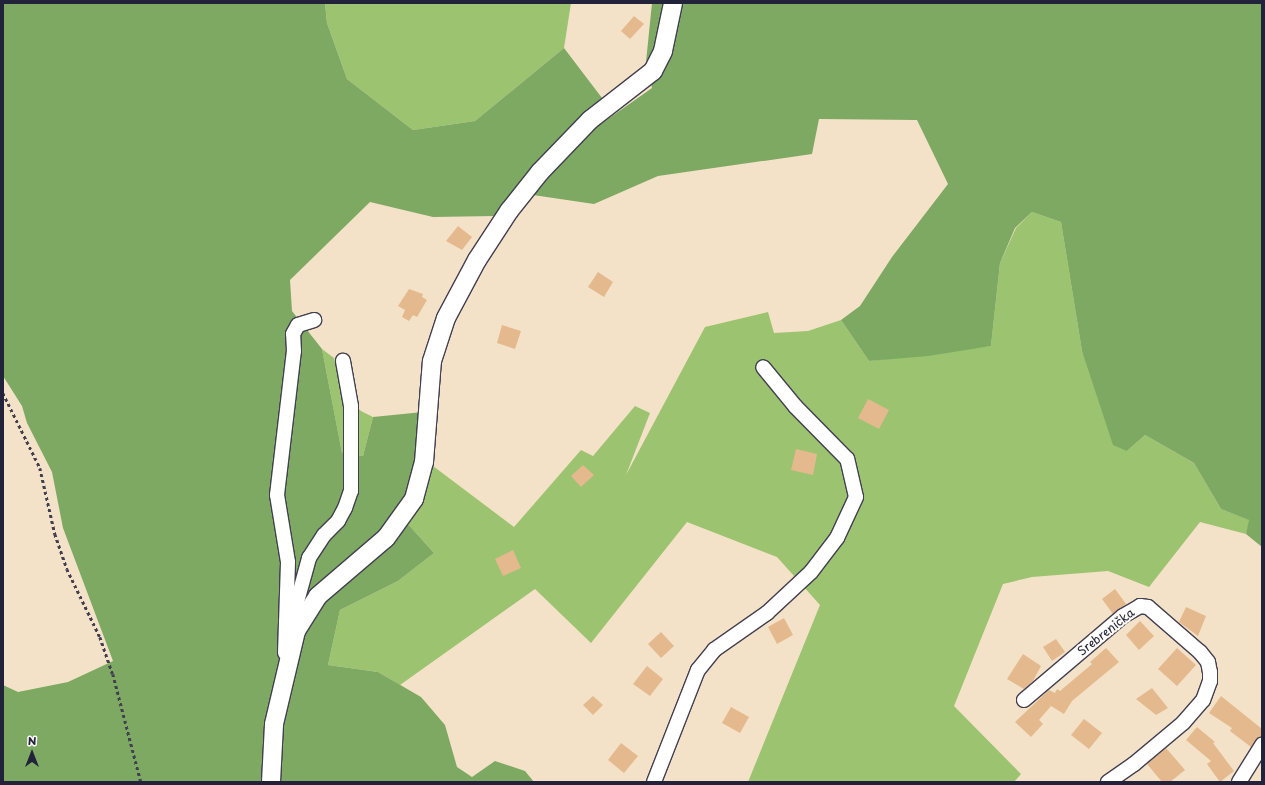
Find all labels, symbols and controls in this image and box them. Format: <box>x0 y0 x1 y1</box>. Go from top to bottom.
street label: Srebrenička <box>1075 605 1137 659</box>
text: N <box>28 732 36 749</box>
north arrow <box>12 733 52 773</box>

